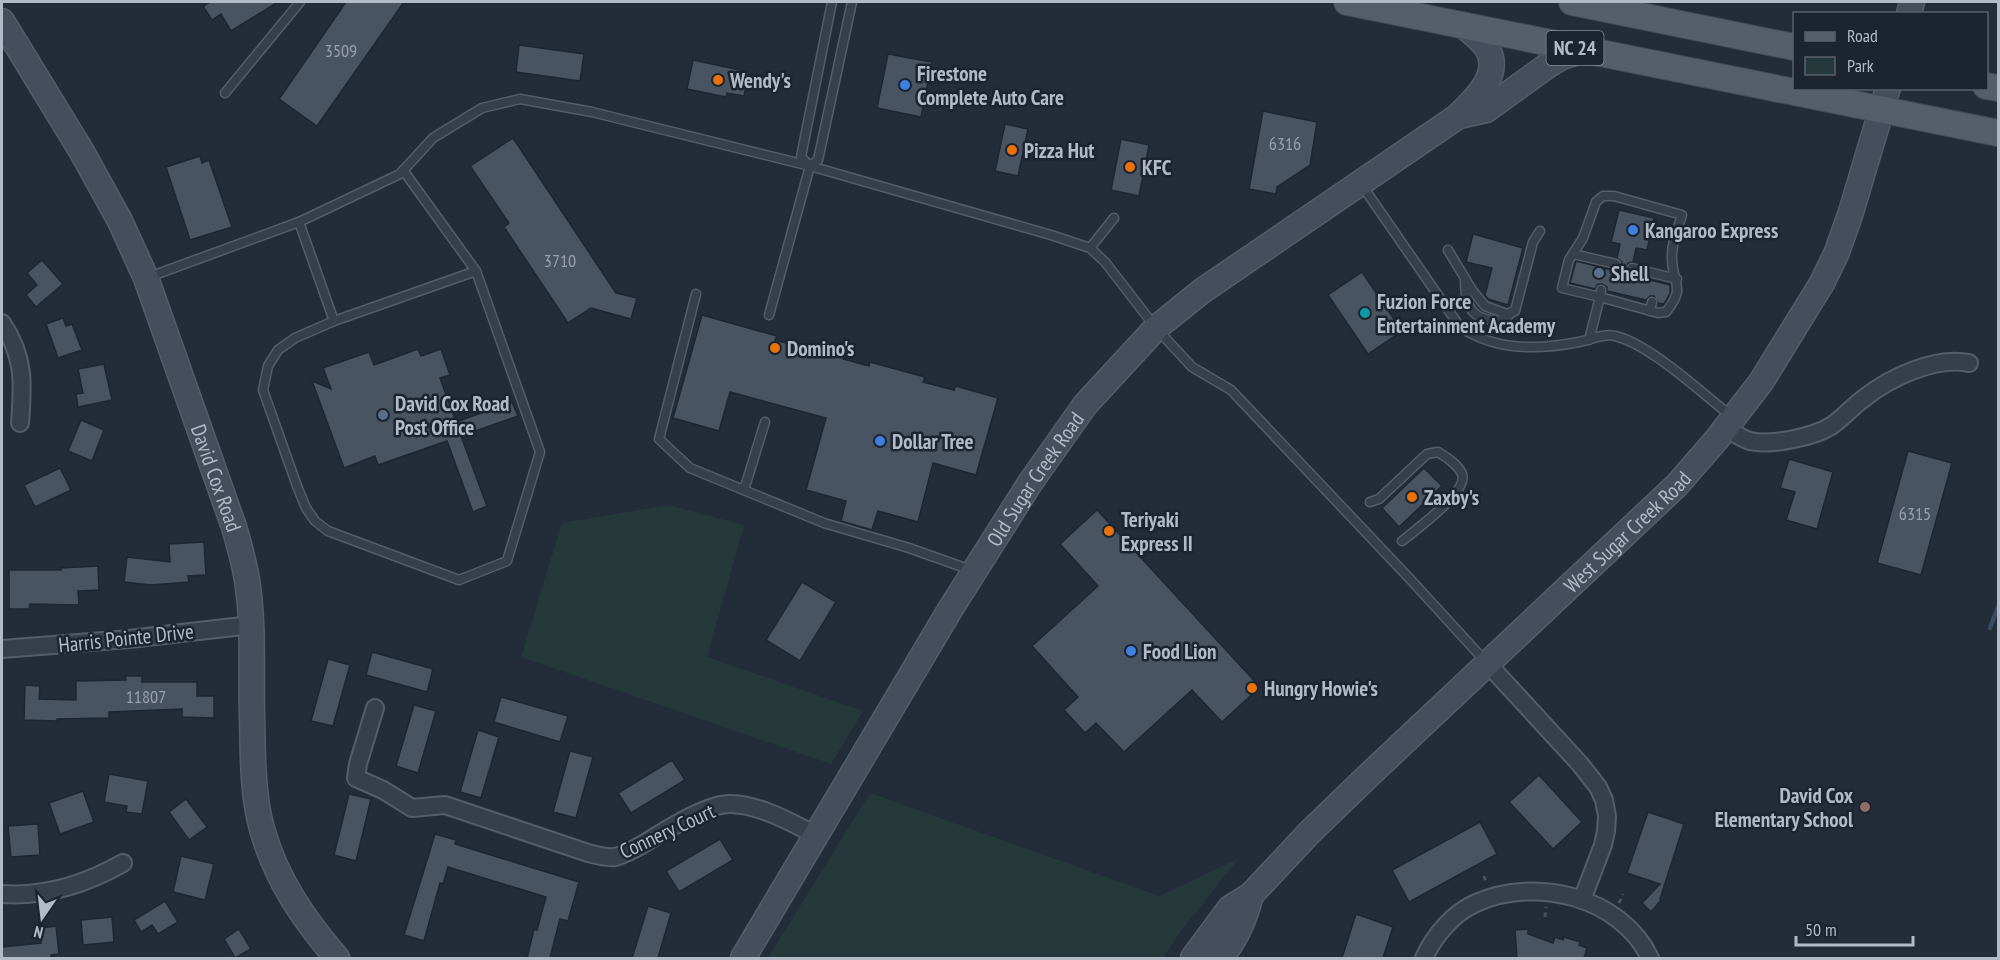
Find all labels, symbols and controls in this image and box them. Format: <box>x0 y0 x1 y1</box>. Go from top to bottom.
legend <box>1793 12 1988 90</box>
text: Road <box>1847 24 1878 47</box>
road number: NC 24 <box>1546 31 1604 65</box>
house number: 3509 <box>325 39 357 62</box>
text: Park <box>1847 54 1874 77</box>
place label: Firestone Complete Auto Care <box>917 60 1064 111</box>
place label: Wendy's <box>729 67 791 94</box>
marker: Wendy's <box>711 73 725 87</box>
marker: Firestone Complete Auto Care <box>898 78 912 92</box>
house number: 6316 <box>1269 132 1301 155</box>
place label: Pizza Hut <box>1024 137 1094 164</box>
marker: Pizza Hut <box>1005 143 1019 157</box>
place label: KFC <box>1142 154 1172 181</box>
marker: KFC <box>1123 160 1137 174</box>
place label: Kangaroo Express <box>1645 217 1778 244</box>
marker: Kangaroo Express <box>1626 223 1640 237</box>
house number: 3710 <box>544 249 576 272</box>
place label: Shell <box>1611 260 1650 287</box>
marker: Shell <box>1592 266 1606 280</box>
place label: Fuzion Force Entertainment Academy <box>1377 288 1556 339</box>
marker: Fuzion Force Entertainment Academy <box>1358 306 1372 320</box>
place label: Domino's <box>787 335 854 362</box>
marker: Domino's <box>768 341 782 355</box>
place label: David Cox Road Post Office <box>395 390 509 441</box>
street label: Old Sugar Creek Road <box>980 407 1089 551</box>
marker: David Cox Road Post Office <box>376 408 390 422</box>
street label: David Cox Road <box>185 421 248 535</box>
place label: Dollar Tree <box>892 428 974 455</box>
marker: Dollar Tree <box>873 434 887 448</box>
street label: West Sugar Creek Road <box>1558 465 1697 598</box>
place label: Zaxby's <box>1424 484 1479 511</box>
marker: Zaxby's <box>1405 490 1419 504</box>
house number: 6315 <box>1899 502 1931 525</box>
place label: Teriyaki Express II <box>1121 506 1193 557</box>
marker: Teriyaki Express II <box>1102 524 1116 538</box>
street label: Harris Pointe Drive <box>57 617 195 659</box>
place label: Food Lion <box>1143 638 1217 665</box>
marker: Food Lion <box>1124 644 1138 658</box>
place label: Hungry Howie's <box>1264 675 1378 702</box>
marker: Hungry Howie's <box>1245 681 1259 695</box>
house number: 11807 <box>126 685 166 708</box>
place label: David Cox Elementary School <box>1715 782 1854 833</box>
street label: Connery Court <box>615 797 719 865</box>
marker: David Cox Elementary School <box>1858 800 1872 814</box>
north arrow <box>12 888 72 948</box>
scale bar <box>1796 909 1913 947</box>
text: 50 m <box>1805 918 1837 941</box>
text: N <box>32 922 45 943</box>

